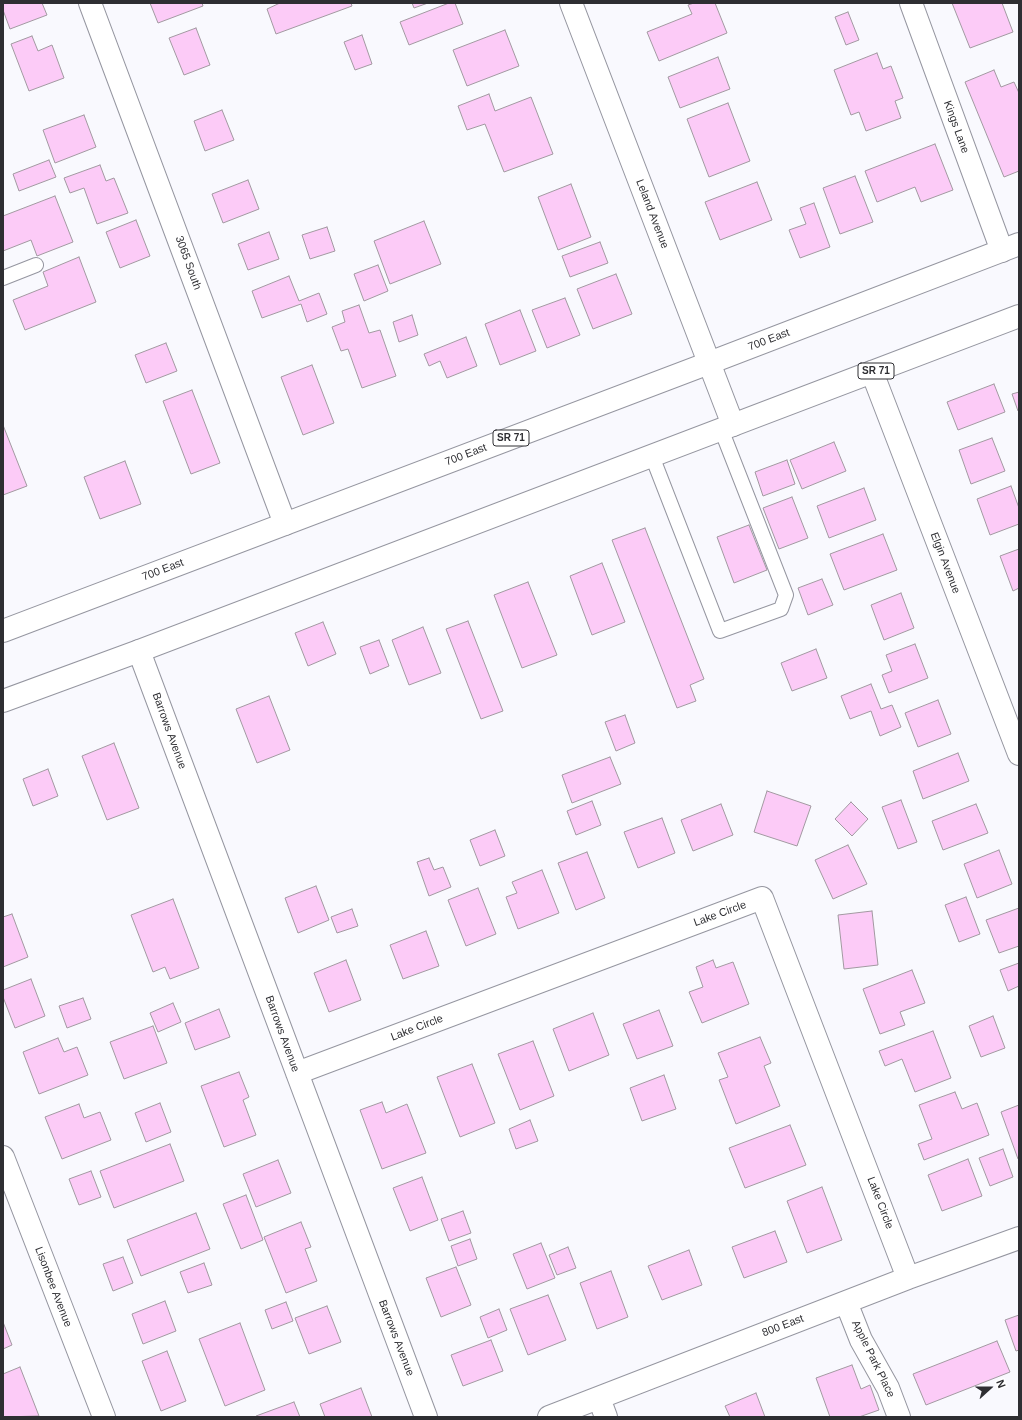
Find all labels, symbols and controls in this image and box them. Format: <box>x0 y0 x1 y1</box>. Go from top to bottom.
street label: Kings Lane <box>940 99 972 155</box>
street label: Leland Avenue <box>633 177 671 251</box>
street label: 3065 South <box>172 234 204 292</box>
street label: 700 East <box>746 326 792 354</box>
road number: SR 71 <box>858 363 894 379</box>
road number: SR 71 <box>493 430 529 446</box>
street label: 700 East <box>443 441 489 469</box>
street label: Elgin Avenue <box>927 530 963 596</box>
street label: 700 East <box>140 556 186 584</box>
street label: Barrows Avenue <box>149 691 189 771</box>
street label: Lake Circle <box>692 898 748 930</box>
street label: Barrows Avenue <box>262 994 302 1074</box>
street label: Lake Circle <box>389 1012 445 1044</box>
street label: Lake Circle <box>864 1175 896 1231</box>
street label: Lisonbee Avenue <box>32 1245 74 1329</box>
street label: Barrows Avenue <box>375 1298 417 1378</box>
street label: 800 East <box>760 1312 806 1340</box>
street label: Apple Park Place <box>849 1318 897 1400</box>
north arrow <box>970 1368 1010 1408</box>
text: N <box>994 1378 1008 1390</box>

